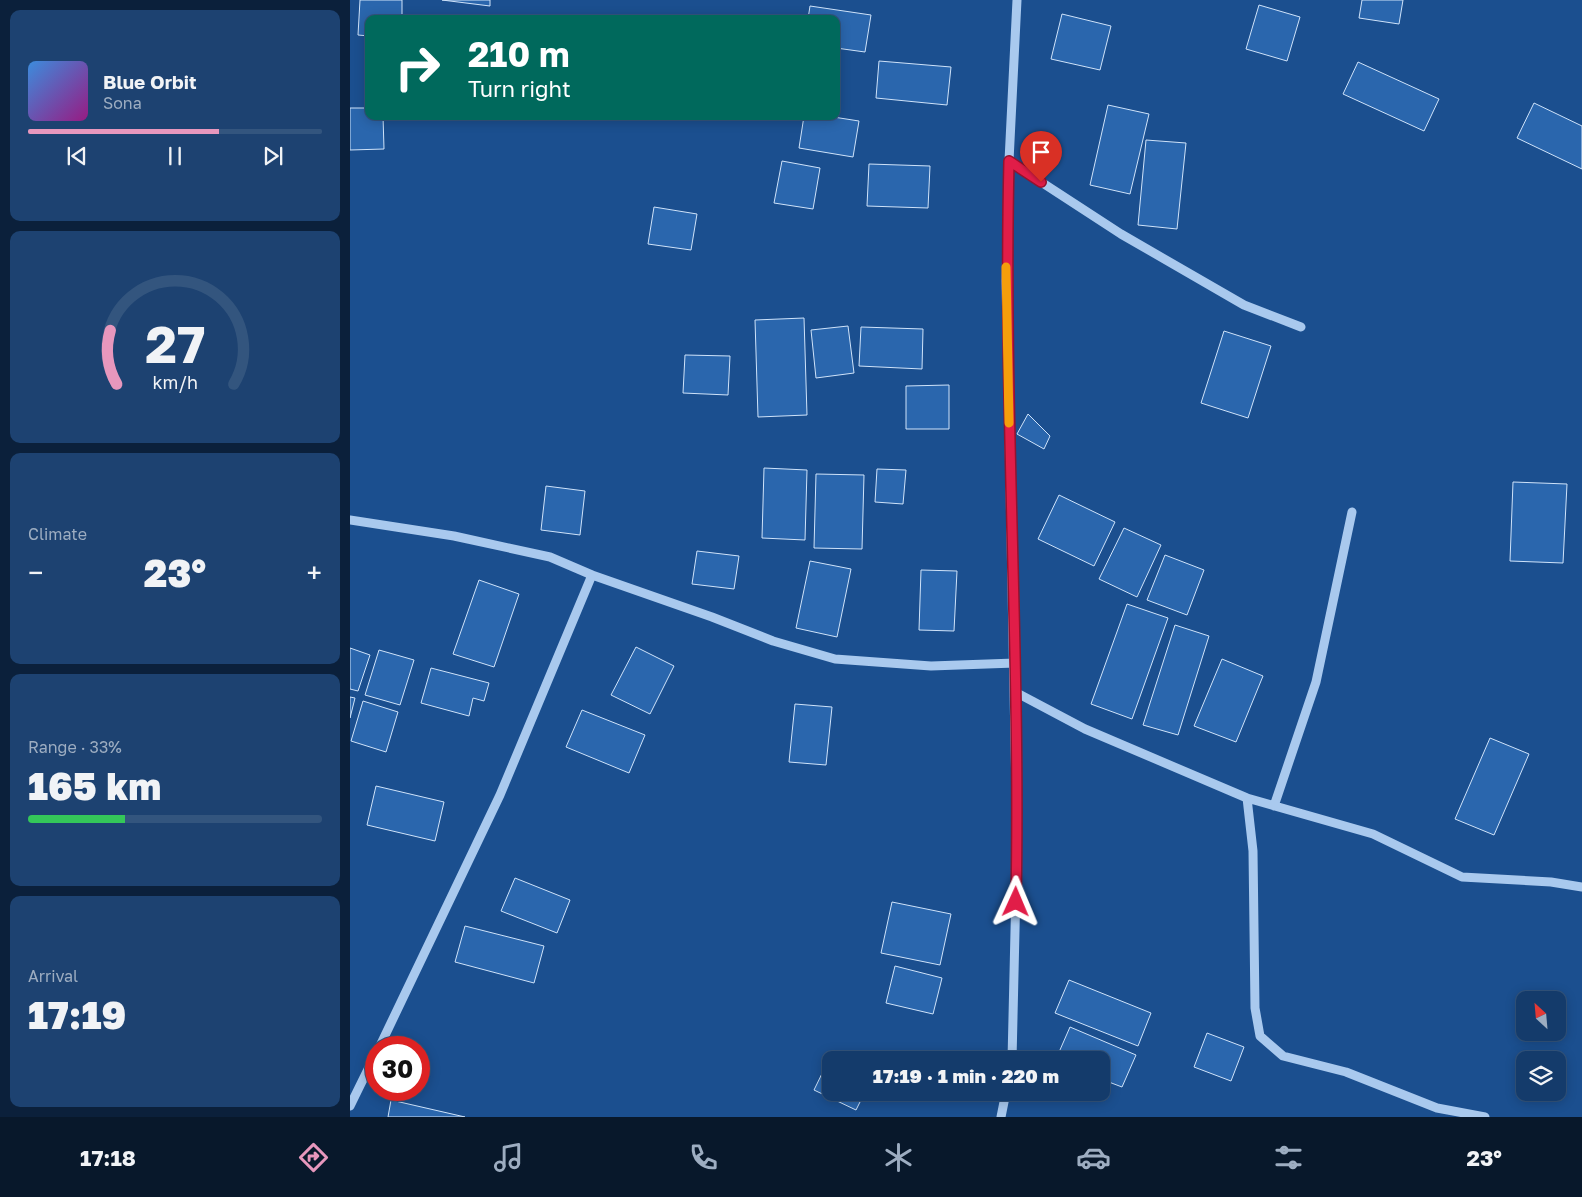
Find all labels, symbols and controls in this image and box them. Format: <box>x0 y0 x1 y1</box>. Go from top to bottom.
text: 210 m <box>468 33 570 75</box>
icon: right <box>385 35 450 100</box>
text: Blue Orbit <box>103 70 197 93</box>
text: Turn right <box>468 75 571 102</box>
text: Sona <box>103 93 142 113</box>
pin <box>1020 131 1062 182</box>
icon: arrive <box>1027 138 1055 166</box>
icon: previous <box>63 142 91 170</box>
icon: pause <box>161 142 189 170</box>
icon: next <box>259 142 287 170</box>
text: 27 <box>145 312 205 374</box>
text: km/h <box>152 371 198 393</box>
text: Climate <box>28 524 87 544</box>
text: 23° <box>144 550 206 595</box>
text: − <box>28 556 43 589</box>
text: + <box>307 556 322 589</box>
text: Range · 33% <box>28 737 122 757</box>
text: 165 km <box>28 763 161 808</box>
position arrow <box>989 875 1041 927</box>
text: Arrival <box>28 966 78 986</box>
north arrow <box>1516 991 1566 1041</box>
map controls <box>1516 991 1566 1101</box>
text: 17:19 <box>28 992 126 1037</box>
speed limit sign: 30 <box>365 1036 430 1101</box>
button: layers <box>1516 1051 1566 1101</box>
text: 17:19 · 1 min · 220 m <box>873 1064 1059 1087</box>
icon: directions <box>296 1140 331 1175</box>
icon: music <box>491 1140 526 1175</box>
icon: phone <box>686 1140 721 1175</box>
icon: climate <box>881 1140 916 1175</box>
icon: car <box>1076 1140 1111 1175</box>
icon: filters <box>1271 1140 1306 1175</box>
text: 17:18 <box>80 1144 136 1171</box>
text: 23° <box>1466 1144 1502 1171</box>

